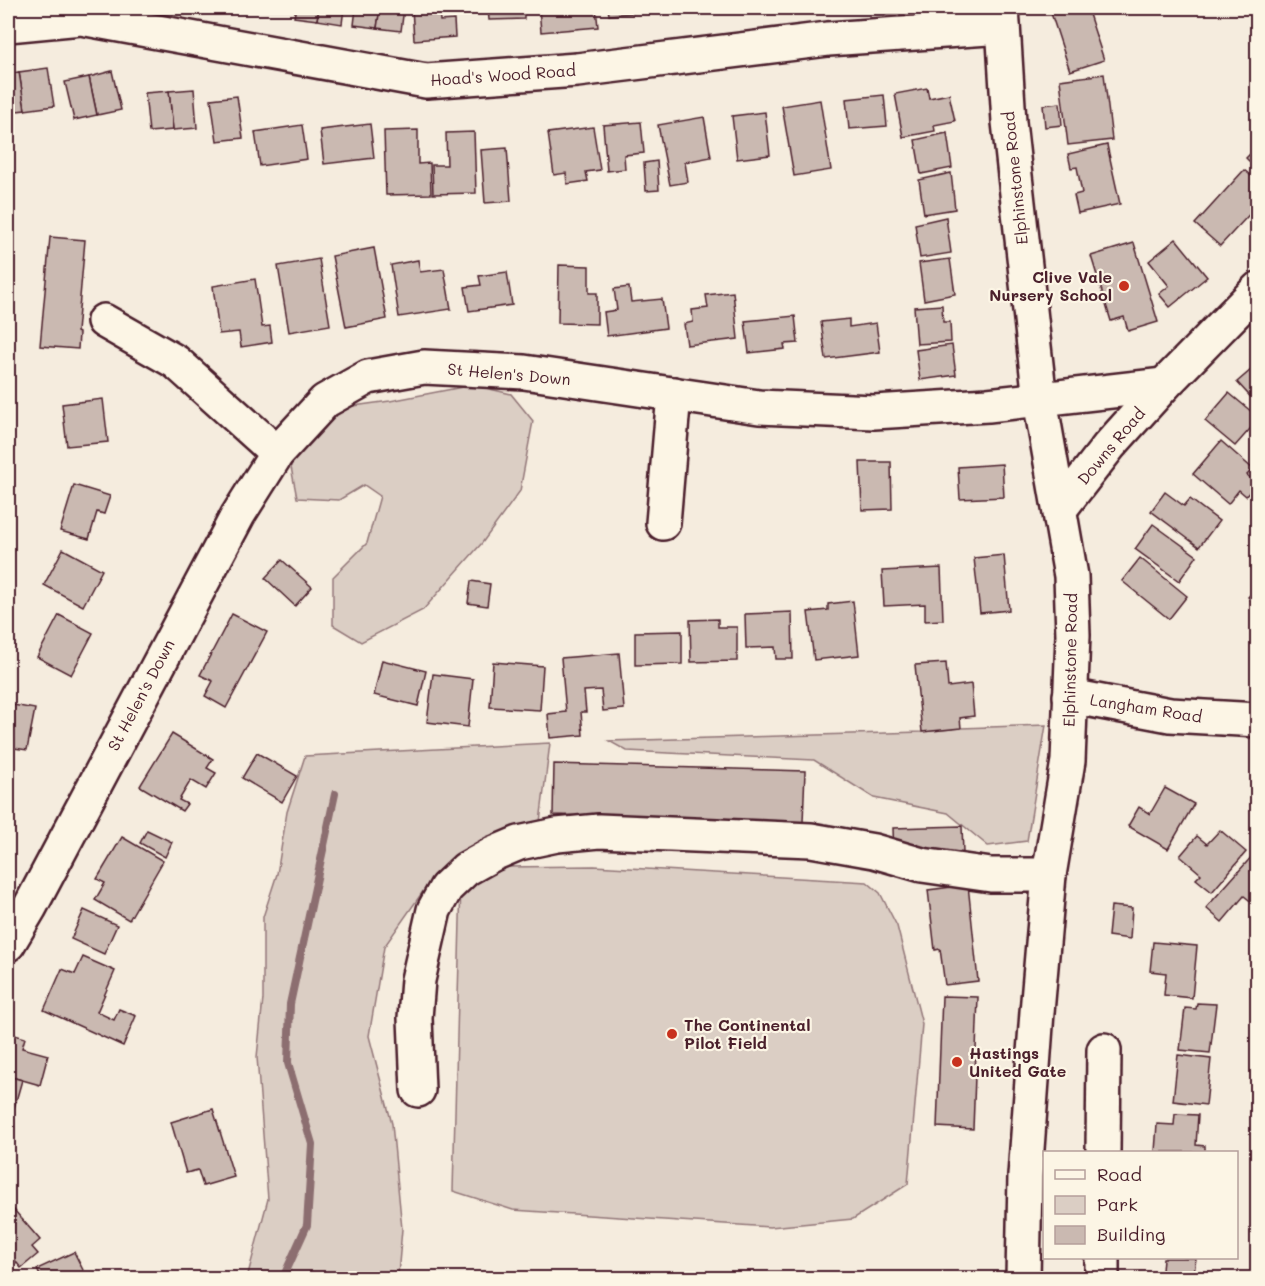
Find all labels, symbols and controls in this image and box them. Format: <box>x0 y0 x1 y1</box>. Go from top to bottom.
street label: Hoad's Wood Road <box>430 59 576 90</box>
street label: Elphinstone Road <box>997 110 1032 246</box>
place label: Clive Vale Nursery School <box>989 266 1112 305</box>
marker: Clive Vale Nursery School <box>1117 279 1131 293</box>
street label: St Helen's Down <box>447 358 571 389</box>
street label: Downs Road <box>1072 403 1149 489</box>
street label: Elphinstone Road <box>1058 593 1081 727</box>
street label: St Helen's Down <box>102 635 179 754</box>
street label: Langham Road <box>1089 688 1204 727</box>
place label: The Continental Pilot Field <box>684 1014 810 1053</box>
marker: The Continental Pilot Field <box>665 1027 679 1041</box>
place label: Hastings United Gate <box>969 1042 1066 1081</box>
marker: Hastings United Gate <box>950 1055 964 1069</box>
legend <box>1043 1151 1238 1259</box>
text: Road <box>1097 1162 1142 1186</box>
text: Park <box>1097 1192 1138 1216</box>
text: Building <box>1097 1222 1165 1246</box>

